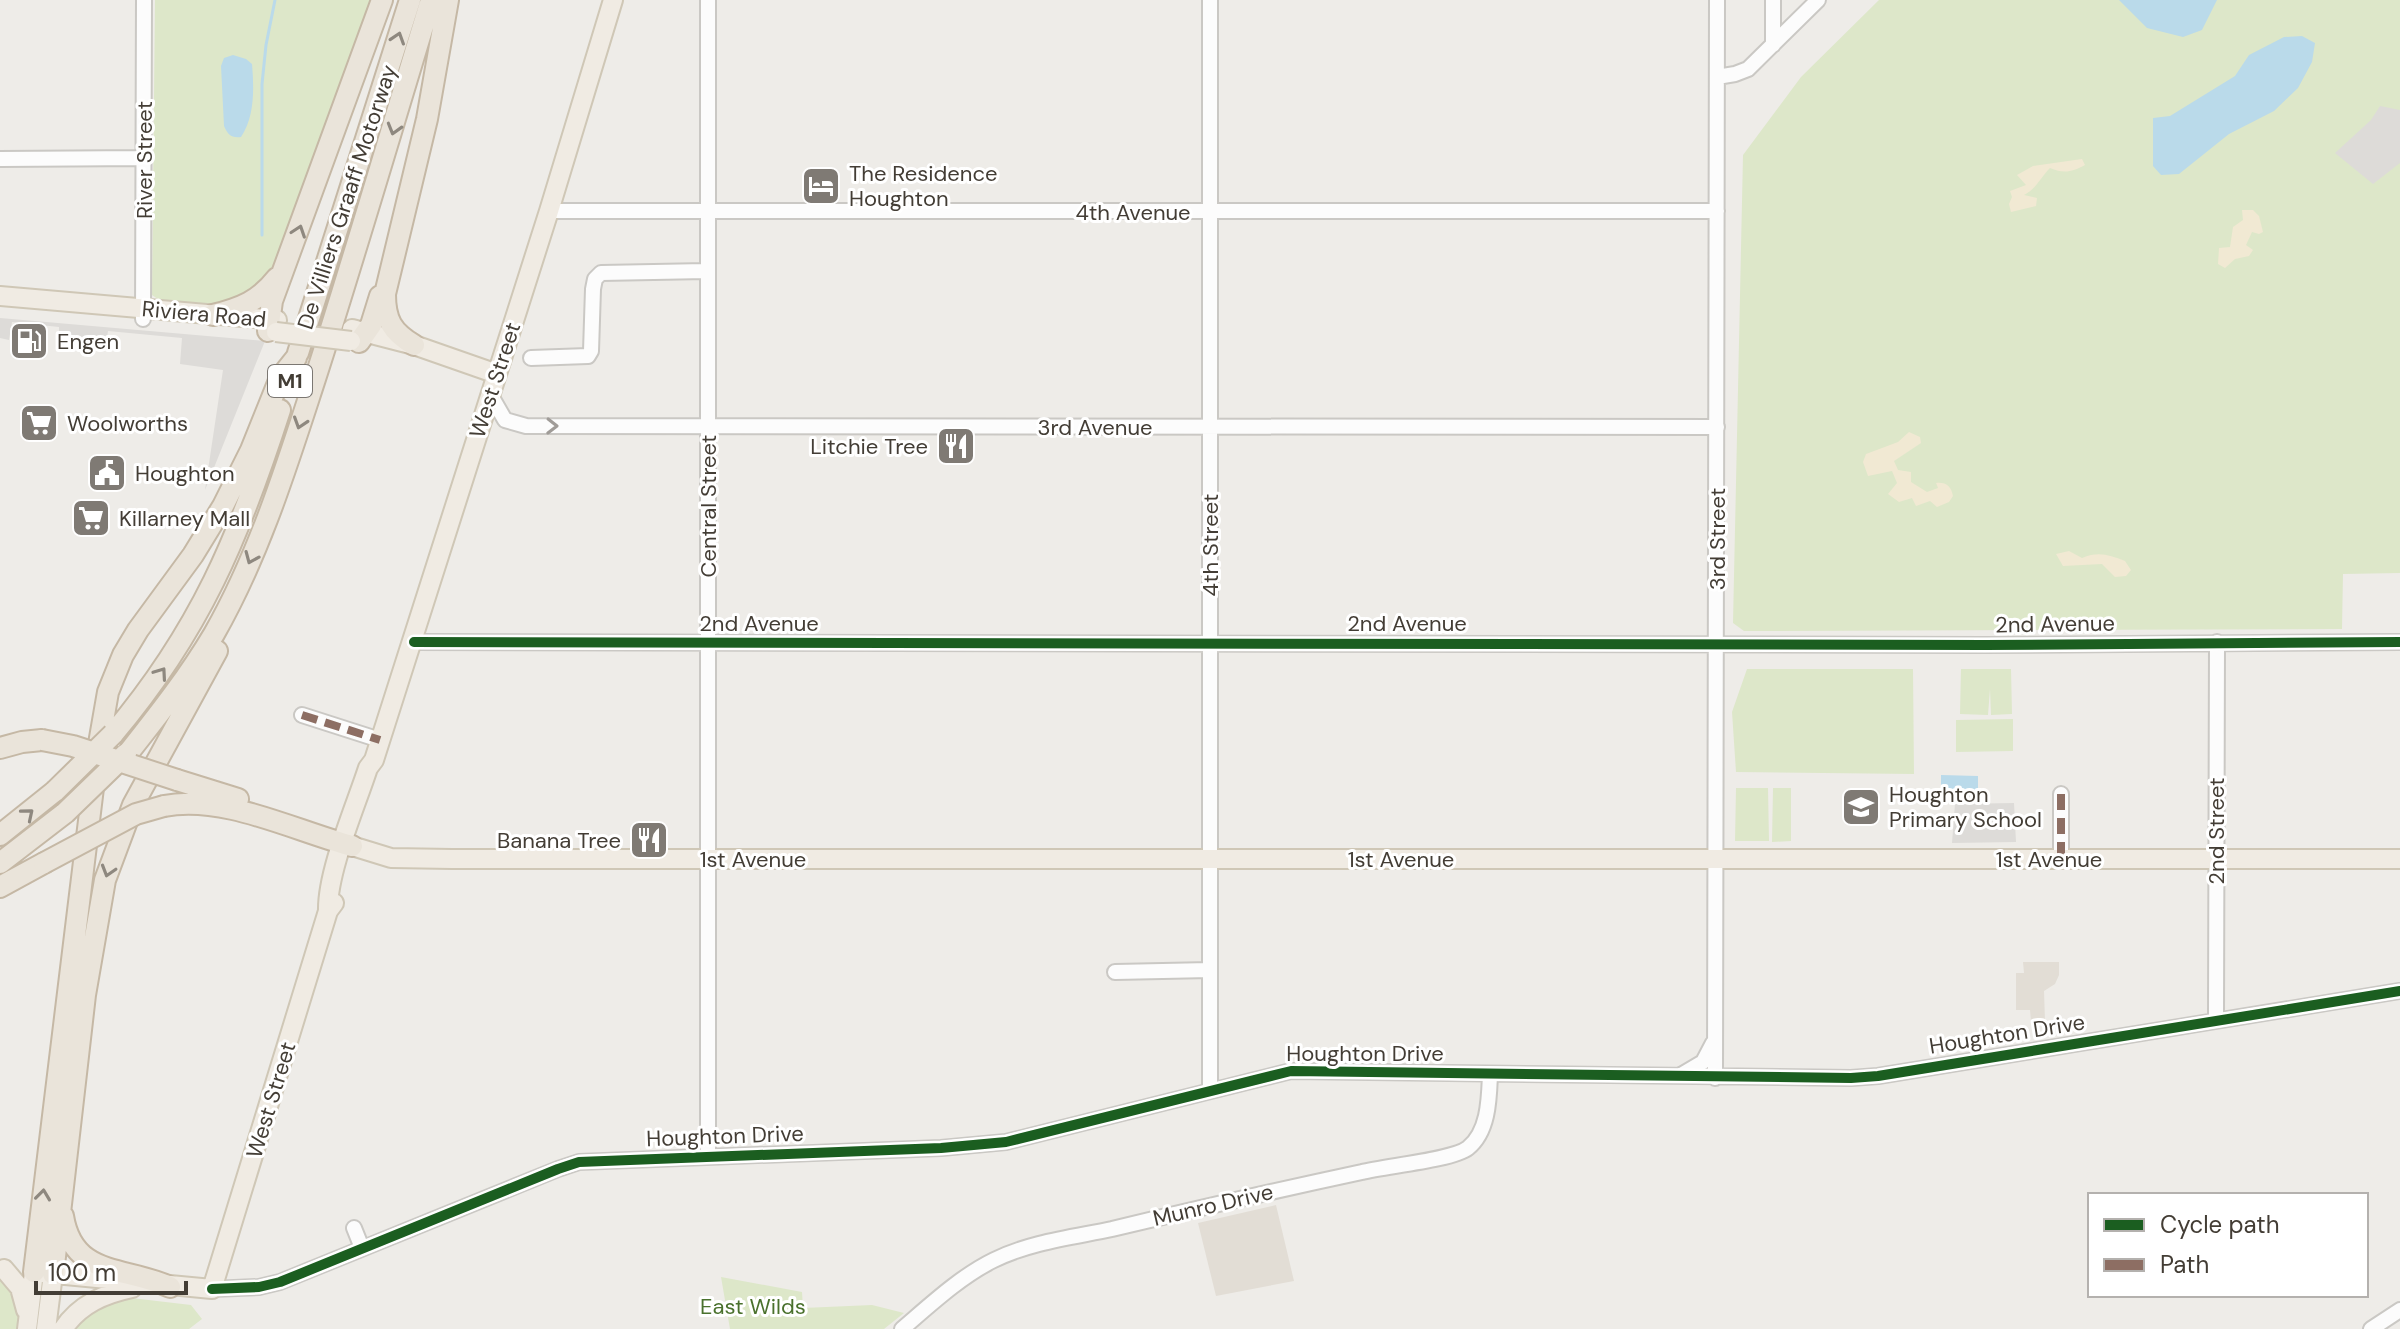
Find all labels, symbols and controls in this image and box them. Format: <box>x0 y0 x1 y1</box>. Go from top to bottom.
one-way arrow <box>388 32 404 46</box>
street label: De Villiers Graaff Motorway <box>290 61 404 333</box>
street label: River Street <box>130 101 159 219</box>
one-way arrow <box>387 121 403 135</box>
place label: The Residence Houghton <box>849 159 998 213</box>
hotel icon: The Residence Houghton <box>800 165 842 207</box>
street label: 4th Avenue <box>1075 198 1191 227</box>
one-way arrow <box>289 225 306 239</box>
street label: Riviera Road <box>141 294 267 334</box>
street label: West Street <box>463 318 527 442</box>
fuel station icon: Engen <box>8 320 50 362</box>
place label: Engen <box>57 327 119 356</box>
road number: M1 <box>268 365 312 397</box>
supermarket icon: Woolworths <box>18 402 60 444</box>
place label: Woolworths <box>67 409 188 438</box>
street label: 3rd Avenue <box>1037 413 1153 442</box>
one-way arrow <box>294 416 310 430</box>
one-way arrow <box>546 417 559 435</box>
restaurant icon: Litchie Tree <box>935 425 977 467</box>
place label: Litchie Tree <box>810 432 928 461</box>
street label: Central Street <box>694 435 723 577</box>
public building icon: Houghton <box>86 452 128 494</box>
place label: Houghton <box>135 459 235 488</box>
street label: 3rd Street <box>1703 488 1732 590</box>
street label: 4th Street <box>1196 494 1225 596</box>
supermarket icon: Killarney Mall <box>70 497 112 539</box>
place label: Killarney Mall <box>119 504 250 533</box>
one-way arrow <box>245 550 261 564</box>
street label: 2nd Avenue <box>1995 608 2115 640</box>
street label: 2nd Avenue <box>699 609 819 638</box>
street label: 2nd Avenue <box>1347 609 1467 638</box>
one-way arrow <box>151 667 166 681</box>
street label: 2nd Street <box>2202 777 2231 885</box>
place label: Houghton Primary School <box>1889 780 2042 834</box>
school or university icon: Houghton Primary School <box>1840 786 1882 828</box>
one-way arrow <box>19 809 33 824</box>
restaurant icon: Banana Tree <box>628 819 670 861</box>
place label: Banana Tree <box>497 826 621 855</box>
street label: 1st Avenue <box>700 845 806 874</box>
street label: 1st Avenue <box>1348 845 1454 874</box>
street label: 1st Avenue <box>1996 845 2102 874</box>
one-way arrow <box>101 863 117 877</box>
street label: Houghton Drive <box>1927 1007 2087 1061</box>
street label: West Street <box>240 1038 302 1162</box>
street label: Houghton Drive <box>1286 1039 1444 1068</box>
street label: Houghton Drive <box>646 1119 804 1153</box>
street label: Munro Drive <box>1150 1177 1276 1233</box>
one-way arrow <box>35 1188 52 1201</box>
legend <box>2088 1193 2368 1297</box>
text: Cycle path <box>2160 1209 2279 1240</box>
scale bar <box>36 1245 186 1295</box>
text: Path <box>2160 1249 2209 1280</box>
text: 100 m <box>48 1257 116 1288</box>
park label: East Wilds <box>700 1292 806 1321</box>

